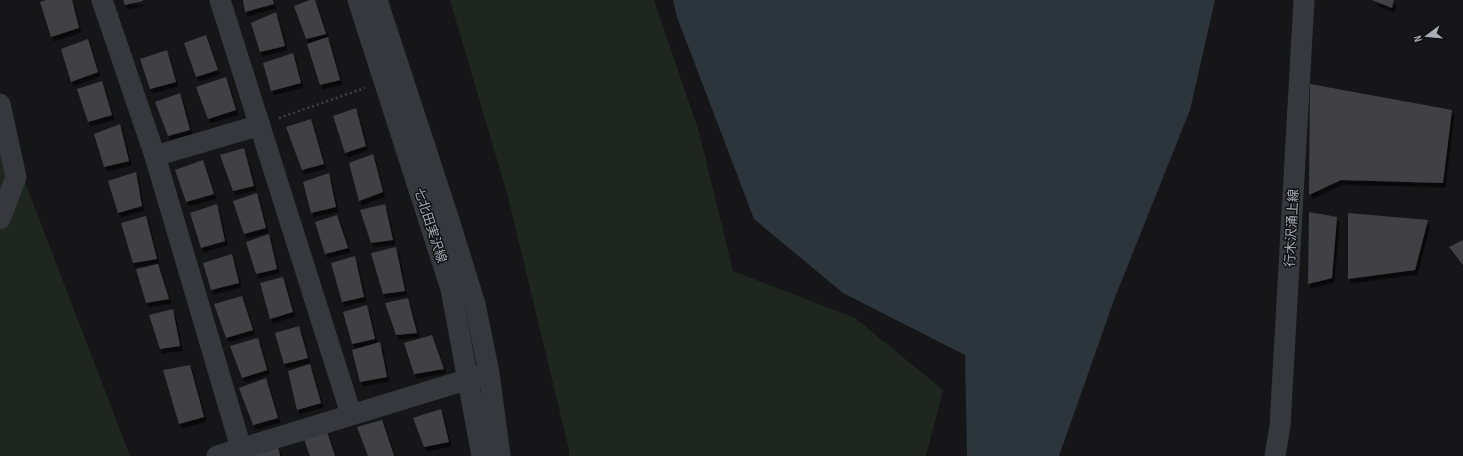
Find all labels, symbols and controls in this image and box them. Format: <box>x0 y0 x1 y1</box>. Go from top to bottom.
north arrow <box>1407 16 1447 56</box>
text: N <box>1411 34 1425 43</box>
street label: 七北田実沢線 <box>410 186 450 265</box>
street label: 行木沢涌上線 <box>1282 189 1302 267</box>

